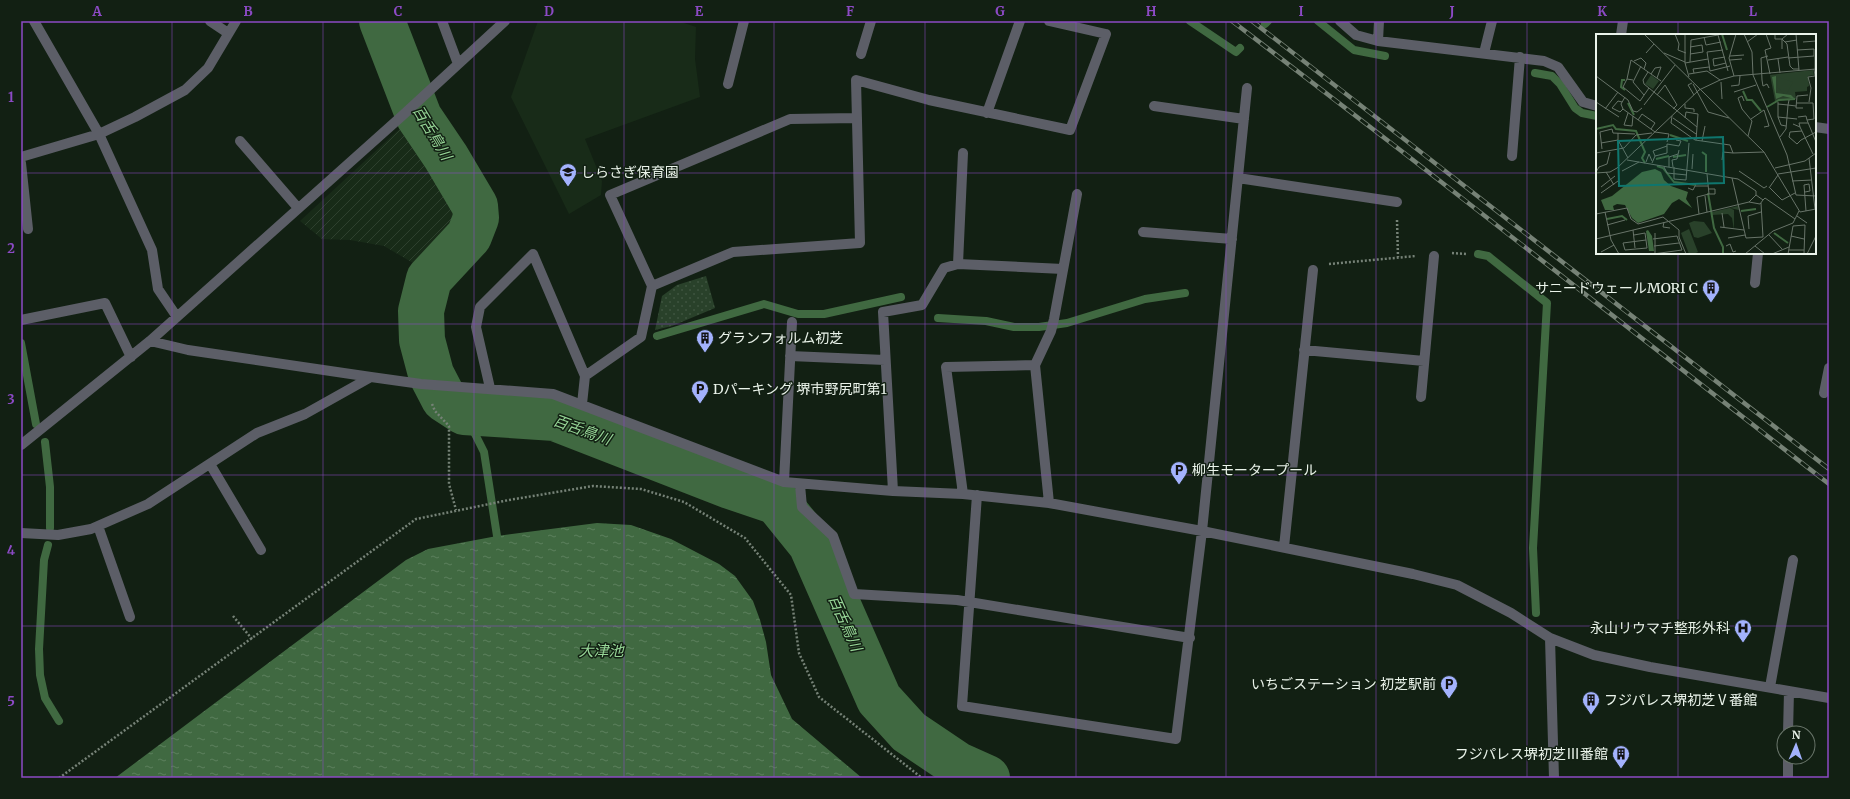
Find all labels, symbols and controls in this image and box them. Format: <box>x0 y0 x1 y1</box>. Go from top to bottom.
text: A <box>91 3 102 20</box>
text: B <box>243 3 253 20</box>
text: C <box>394 3 403 20</box>
text: D <box>544 3 554 20</box>
text: E <box>695 3 704 20</box>
text: F <box>846 3 854 20</box>
text: G <box>995 3 1005 20</box>
text: H <box>1146 3 1157 20</box>
text: I <box>1298 3 1304 20</box>
text: J <box>1448 3 1455 20</box>
text: K <box>1597 3 1607 20</box>
text: L <box>1749 3 1758 20</box>
inset map <box>1596 34 1816 254</box>
text: 1 <box>8 89 14 106</box>
water label: 百舌鳥川 <box>409 102 457 165</box>
school or university icon: しらさぎ保育園 <box>558 162 578 187</box>
place label: しらさぎ保育園 <box>581 163 679 181</box>
text: 2 <box>7 240 15 257</box>
building icon: サニードウェールMORI C <box>1701 278 1721 303</box>
place label: サニードウェールMORI C <box>1535 279 1698 297</box>
building icon: グランフォルム初芝 <box>695 328 715 353</box>
place label: グランフォルム初芝 <box>718 329 843 347</box>
parking icon: Dパーキング 堺市野尻町第1 <box>690 379 710 404</box>
place label: Dパーキング 堺市野尻町第1 <box>713 380 887 398</box>
text: 3 <box>7 391 15 408</box>
water label: 百舌鳥川 <box>551 410 615 449</box>
parking icon: 柳生モータープール <box>1169 460 1189 485</box>
place label: 柳生モータープール <box>1192 461 1317 479</box>
text: 4 <box>7 542 16 559</box>
water label: 百舌鳥川 <box>825 592 867 656</box>
hospital icon: 永山リウマチ整形外科 <box>1733 618 1753 643</box>
place label: 永山リウマチ整形外科 <box>1590 619 1730 637</box>
water label: 大津池 <box>578 641 625 660</box>
parking icon: いちごステーション 初芝駅前 <box>1439 674 1459 699</box>
place label: いちごステーション 初芝駅前 <box>1251 675 1436 693</box>
building icon: フジパレス堺初芝Ⅴ番館 <box>1581 690 1601 715</box>
place label: フジパレス堺初芝Ⅴ番館 <box>1604 691 1757 709</box>
text: 5 <box>7 693 15 710</box>
north arrow <box>1776 725 1816 765</box>
text: N <box>1792 728 1801 742</box>
building icon: フジパレス堺初芝Ⅲ番館 <box>1611 744 1631 769</box>
place label: フジパレス堺初芝Ⅲ番館 <box>1455 745 1608 763</box>

